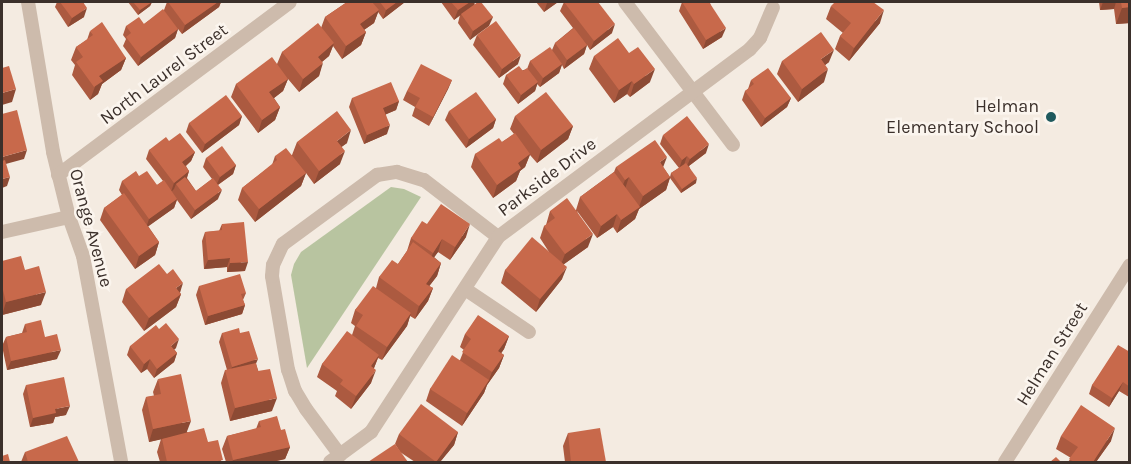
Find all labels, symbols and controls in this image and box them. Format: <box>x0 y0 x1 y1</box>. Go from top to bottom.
street label: North Laurel Street <box>96 19 232 129</box>
place label: Helman Elementary School <box>886 96 1039 138</box>
marker: Helman Elementary School <box>1044 110 1058 124</box>
street label: Parkside Drive <box>494 133 600 221</box>
street label: Orange Avenue <box>65 166 117 290</box>
street label: Helman Street <box>1012 298 1092 410</box>

